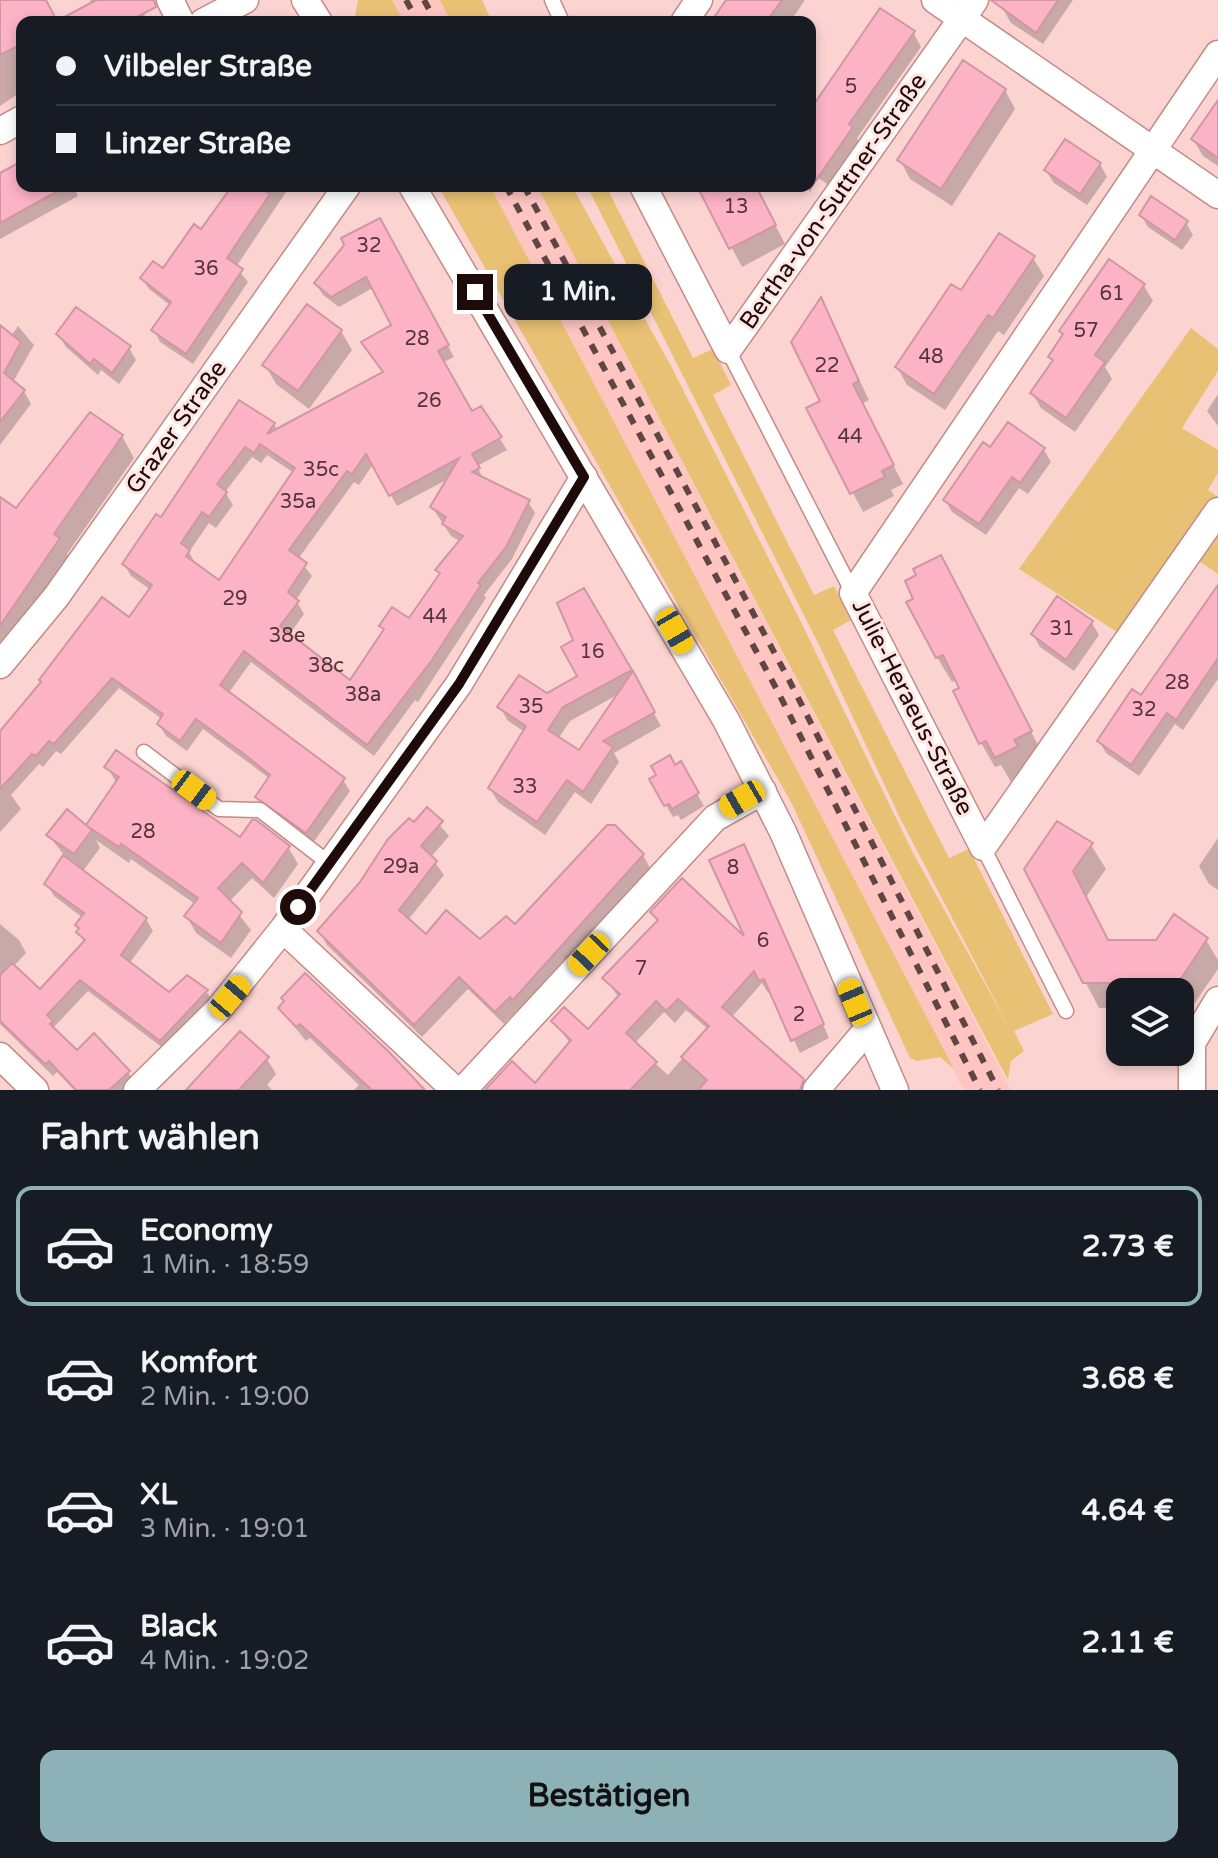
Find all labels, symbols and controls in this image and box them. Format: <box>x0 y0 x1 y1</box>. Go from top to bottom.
text: Vilbeler Straße <box>104 48 312 85</box>
street label: Bertha-von-Suttner-Straße <box>734 68 933 335</box>
house number: 5 <box>845 75 857 99</box>
text: Linzer Straße <box>104 125 291 162</box>
house number: 13 <box>723 195 749 219</box>
house number: 32 <box>356 234 382 258</box>
house number: 36 <box>193 257 219 281</box>
callout: 1 Min. <box>503 264 651 320</box>
route end <box>457 274 493 310</box>
text: 1 Min. <box>539 276 617 307</box>
house number: 61 <box>1099 282 1125 306</box>
house number: 57 <box>1073 319 1099 343</box>
house number: 28 <box>404 327 430 351</box>
house number: 48 <box>918 345 944 369</box>
house number: 22 <box>814 354 840 378</box>
street label: Grazer Straße <box>120 355 233 500</box>
house number: 26 <box>416 389 442 413</box>
house number: 44 <box>837 425 863 449</box>
house number: 35c <box>303 458 339 482</box>
house number: 35a <box>280 490 316 514</box>
house number: 29 <box>222 587 248 611</box>
street label: Julie-Heraeus-Straße <box>845 594 980 820</box>
car <box>653 604 697 658</box>
house number: 44 <box>422 605 448 629</box>
house number: 31 <box>1049 617 1075 641</box>
house number: 38e <box>269 624 305 648</box>
house number: 16 <box>579 640 605 664</box>
house number: 38c <box>308 654 344 678</box>
house number: 28 <box>1164 671 1190 695</box>
house number: 38a <box>345 683 381 707</box>
house number: 35 <box>518 695 544 719</box>
house number: 32 <box>1131 698 1157 722</box>
car <box>168 766 220 814</box>
house number: 33 <box>512 775 538 799</box>
car <box>715 777 769 821</box>
house number: 28 <box>130 820 156 844</box>
house number: 29a <box>383 855 419 879</box>
house number: 8 <box>727 856 739 880</box>
route start <box>280 889 316 925</box>
car <box>564 928 614 980</box>
house number: 6 <box>757 929 769 953</box>
house number: 7 <box>635 957 647 981</box>
car <box>205 971 255 1023</box>
car <box>835 975 875 1029</box>
map controls <box>1106 978 1194 1066</box>
button: layers <box>1106 978 1194 1066</box>
house number: 2 <box>793 1003 805 1027</box>
text: Fahrt wählen <box>40 1116 260 1159</box>
icon: car <box>44 1210 116 1282</box>
text: Economy <box>140 1212 273 1249</box>
text: 2.73 € <box>1082 1228 1174 1265</box>
text: 1 Min. · 18:59 <box>140 1249 309 1280</box>
icon: car <box>44 1342 116 1414</box>
text: Komfort <box>140 1344 257 1381</box>
text: 3.68 € <box>1081 1360 1174 1397</box>
text: 2 Min. · 19:00 <box>140 1381 309 1412</box>
icon: car <box>44 1474 116 1546</box>
text: XL <box>140 1476 177 1513</box>
text: 4.64 € <box>1081 1492 1174 1529</box>
text: 3 Min. · 19:01 <box>140 1513 309 1544</box>
icon: car <box>44 1606 116 1678</box>
text: Black <box>140 1608 217 1645</box>
text: 2.11 € <box>1081 1624 1174 1661</box>
text: 4 Min. · 19:02 <box>140 1645 309 1676</box>
button: Bestätigen <box>40 1750 1178 1842</box>

